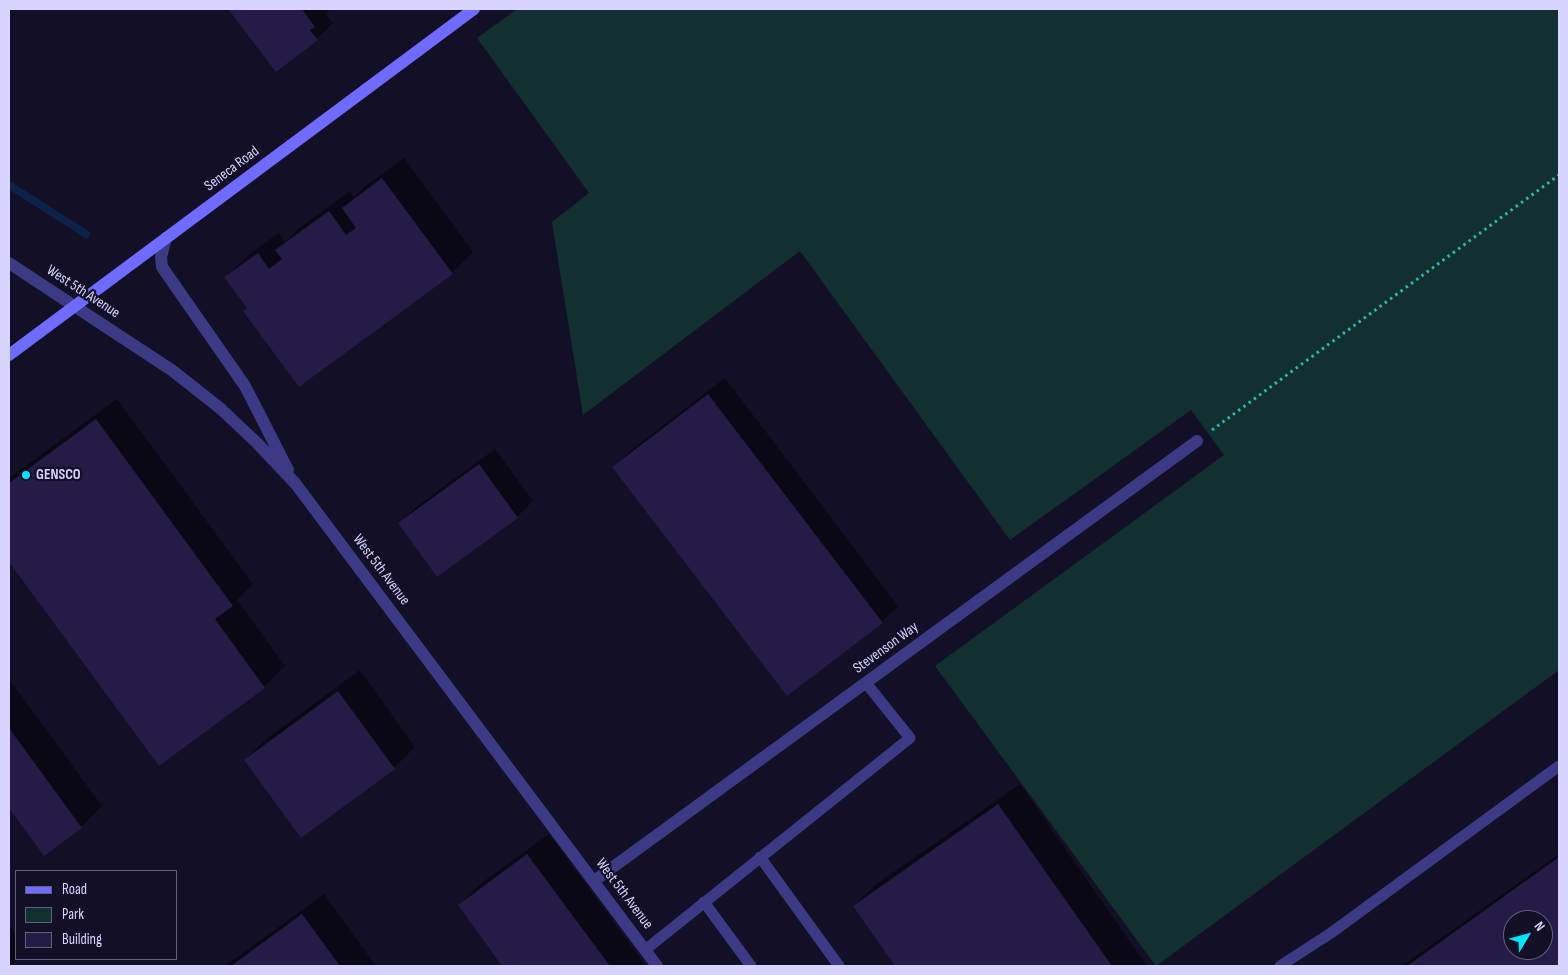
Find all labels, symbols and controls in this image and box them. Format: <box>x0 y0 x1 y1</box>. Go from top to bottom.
street label: Seneca Road <box>201 143 263 195</box>
street label: West 5th Avenue <box>43 262 123 322</box>
place label: GENSCO <box>36 466 81 484</box>
marker: GENSCO <box>20 469 32 481</box>
street label: West 5th Avenue <box>349 531 413 609</box>
street label: Stevenson Way <box>850 618 922 678</box>
street label: West 5th Avenue <box>592 855 656 933</box>
legend <box>15 870 178 960</box>
text: Road <box>62 880 87 899</box>
text: Park <box>62 905 84 924</box>
north arrow <box>1503 910 1553 960</box>
text: N <box>1531 918 1549 934</box>
text: Building <box>62 930 102 949</box>

